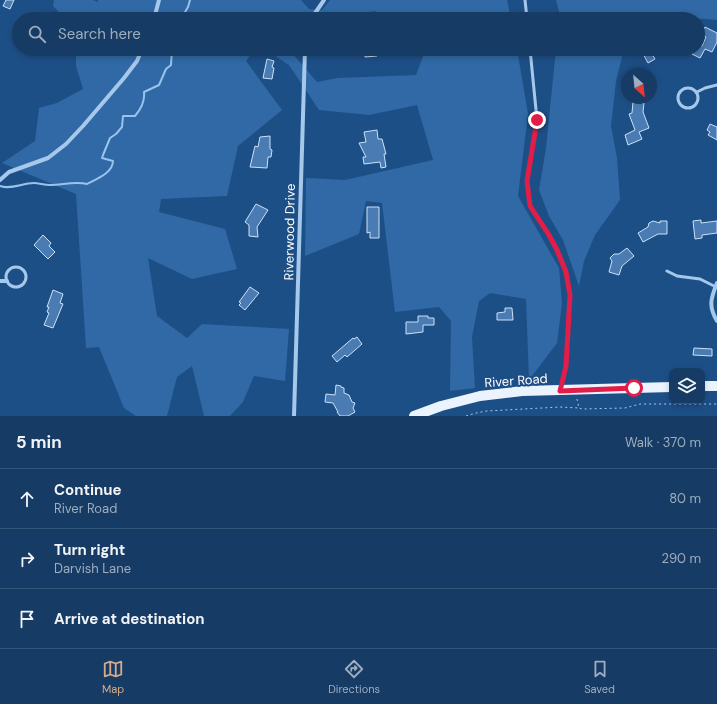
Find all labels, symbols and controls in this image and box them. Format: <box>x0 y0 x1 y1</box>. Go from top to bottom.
search box <box>12 12 705 56</box>
icon: search <box>26 23 48 45</box>
text: Search here <box>58 24 141 44</box>
north arrow <box>621 68 657 104</box>
route end <box>528 111 546 129</box>
street label: Riverwood Drive <box>280 183 299 281</box>
map controls <box>669 368 705 404</box>
button: layers <box>669 368 705 404</box>
street label: River Road <box>484 370 548 391</box>
route start <box>625 379 643 397</box>
text: 5 min <box>16 431 62 453</box>
text: Walk · 370 m <box>625 434 701 451</box>
text: Continue <box>54 480 122 500</box>
icon: ahead <box>16 488 38 510</box>
text: 80 m <box>669 490 701 507</box>
text: River Road <box>54 500 117 517</box>
text: Turn right <box>54 540 125 560</box>
icon: right <box>16 548 38 570</box>
text: 290 m <box>662 550 701 567</box>
text: Darvish Lane <box>54 560 131 577</box>
icon: arrive <box>16 608 38 630</box>
text: Arrive at destination <box>54 609 205 629</box>
tab: Map <box>102 658 124 696</box>
tab: Directions <box>328 658 380 696</box>
tab: Saved <box>584 658 615 696</box>

